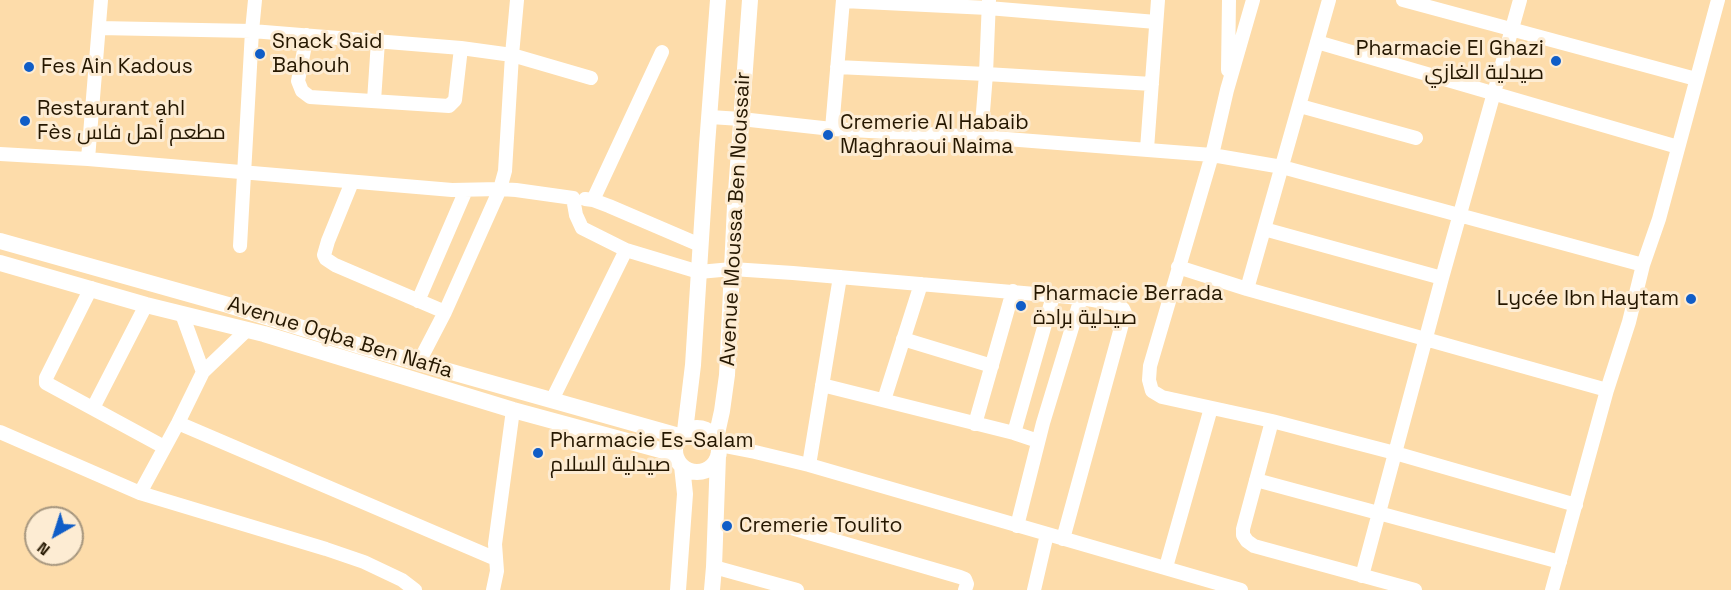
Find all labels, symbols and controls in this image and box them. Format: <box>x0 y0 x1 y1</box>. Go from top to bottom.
place label: Snack Said Bahouh <box>272 29 382 79</box>
place label: Pharmacie El Ghazi صيدلية الغازي <box>1356 36 1544 86</box>
marker: Snack Said Bahouh <box>253 47 267 61</box>
place label: Fes Ain Kadous <box>41 54 193 80</box>
marker: Pharmacie El Ghazi صيدلية الغازي <box>1549 54 1563 68</box>
marker: Fes Ain Kadous <box>22 60 36 74</box>
street label: Avenue Moussa Ben Noussair <box>716 71 756 367</box>
place label: Restaurant ahl Fès مطعم أهل فاس <box>37 96 226 146</box>
place label: Cremerie Al Habaib Maghraoui Naima <box>840 110 1029 160</box>
marker: Restaurant ahl Fès مطعم أهل فاس <box>18 114 32 128</box>
marker: Cremerie Al Habaib Maghraoui Naima <box>821 128 835 142</box>
place label: Pharmacie Berrada صيدلية برادة <box>1033 281 1223 331</box>
place label: Lycée Ibn Haytam <box>1497 286 1679 312</box>
street label: Avenue Oqba Ben Nafia <box>224 292 456 384</box>
marker: Lycée Ibn Haytam <box>1684 292 1698 306</box>
marker: Pharmacie Berrada صيدلية برادة <box>1014 299 1028 313</box>
place label: Pharmacie Es-Salam صيدلية السلام <box>550 428 754 478</box>
marker: Pharmacie Es-Salam صيدلية السلام <box>531 446 545 460</box>
north arrow <box>24 506 84 566</box>
place label: Cremerie Toulito <box>739 513 902 539</box>
marker: Cremerie Toulito <box>720 519 734 533</box>
text: N <box>33 537 54 560</box>

